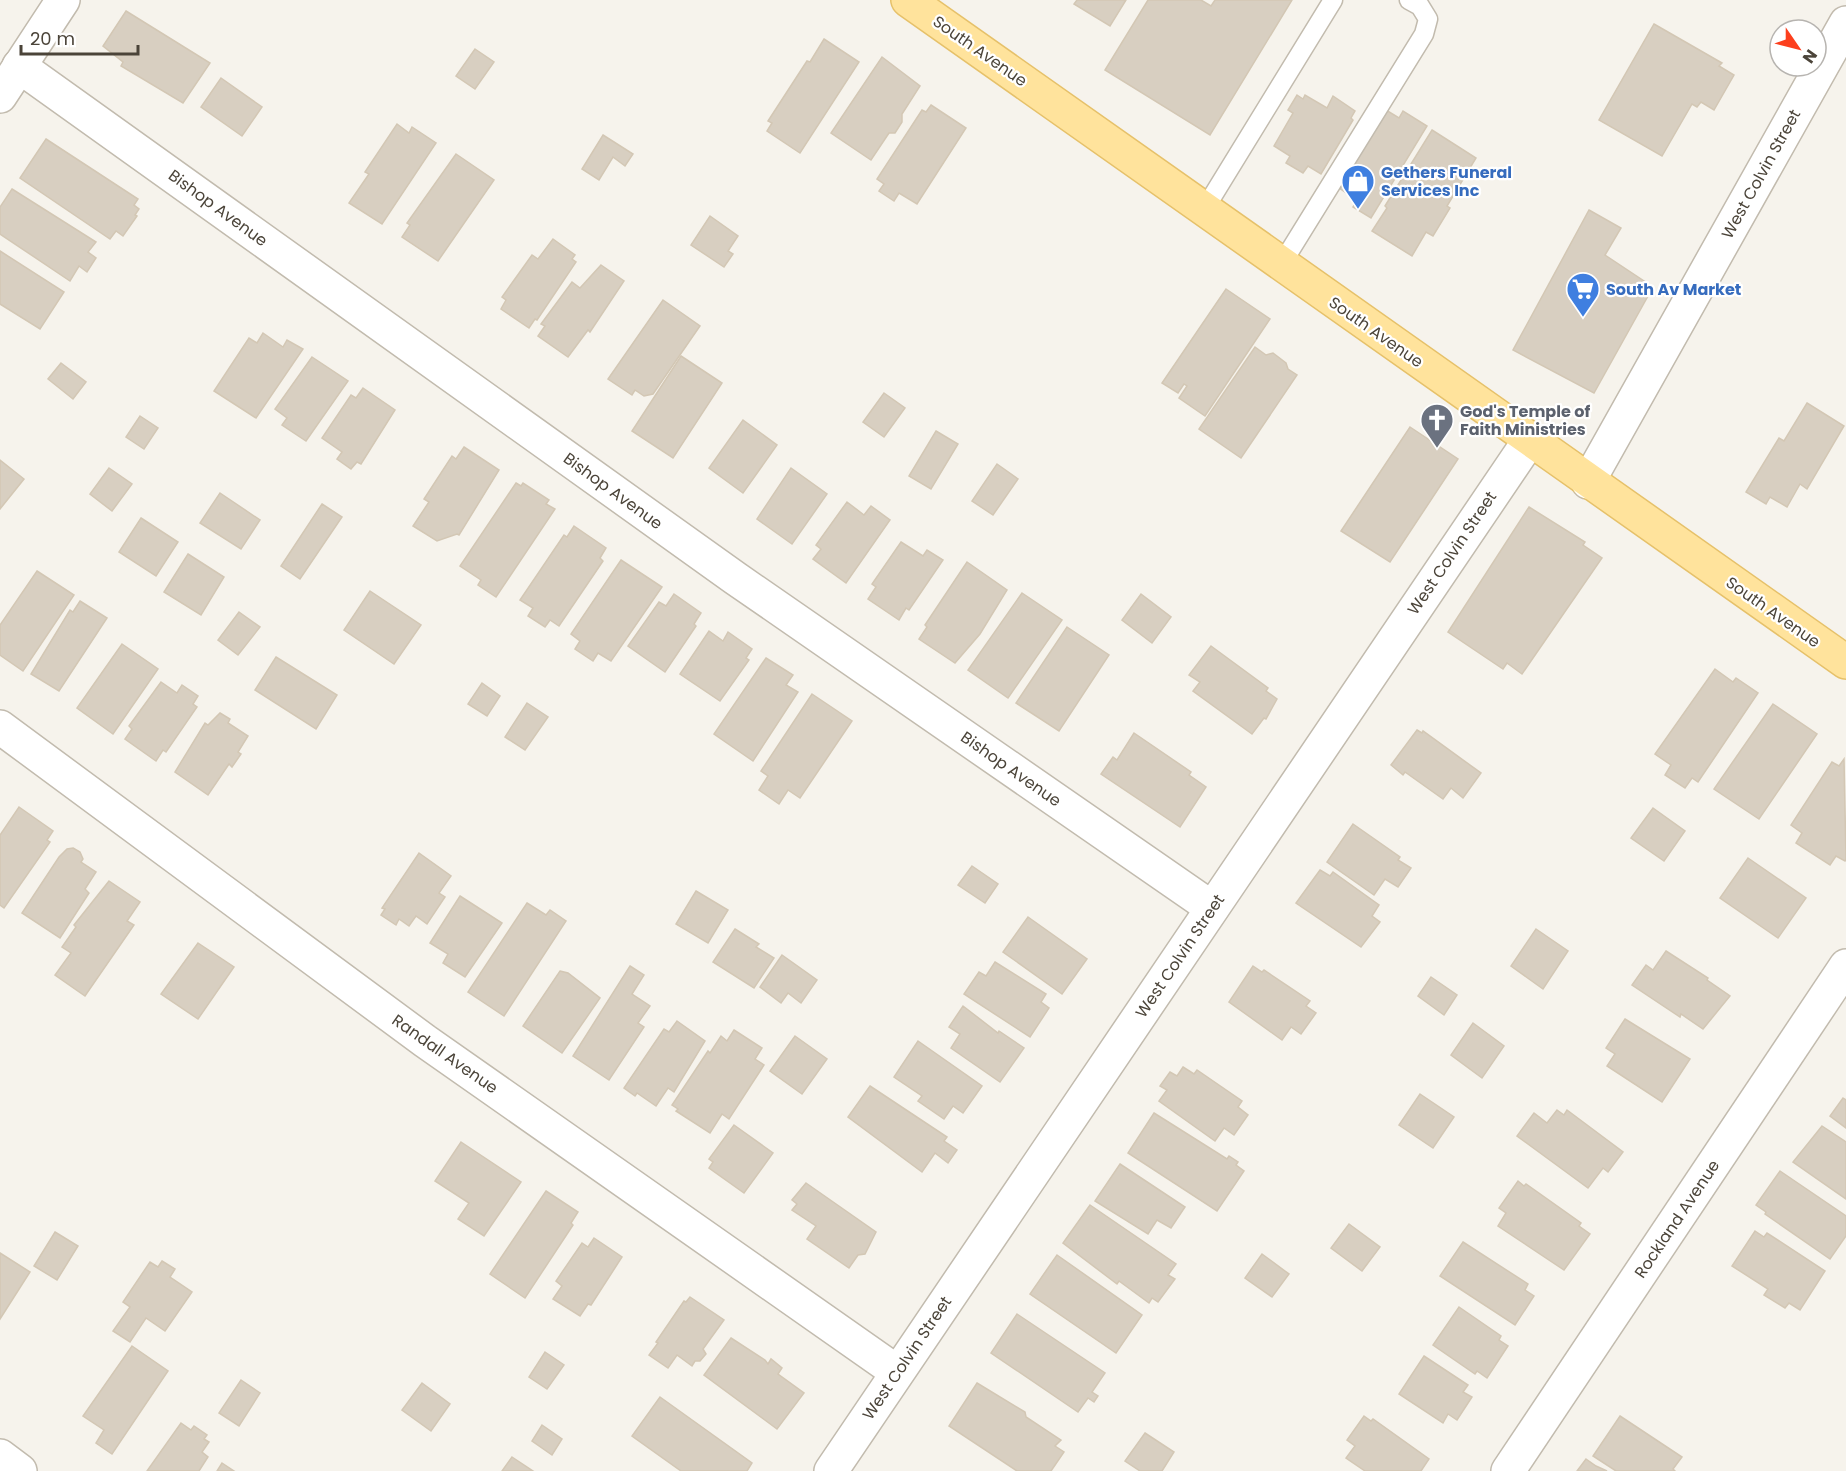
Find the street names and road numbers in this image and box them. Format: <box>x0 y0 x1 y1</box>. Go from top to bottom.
street label: South Avenue <box>928 10 1032 92</box>
street label: West Colvin Street <box>1716 105 1806 243</box>
street label: Bishop Avenue <box>164 164 272 252</box>
street label: South Avenue <box>1324 291 1428 373</box>
street label: Bishop Avenue <box>559 447 667 535</box>
street label: West Colvin Street <box>1402 486 1502 619</box>
street label: South Avenue <box>1721 571 1825 653</box>
street label: Bishop Avenue <box>956 726 1066 812</box>
street label: West Colvin Street <box>1130 889 1230 1022</box>
street label: Randall Avenue <box>387 1009 503 1099</box>
street label: Rockland Avenue <box>1629 1155 1725 1283</box>
street label: West Colvin Street <box>857 1291 957 1424</box>

